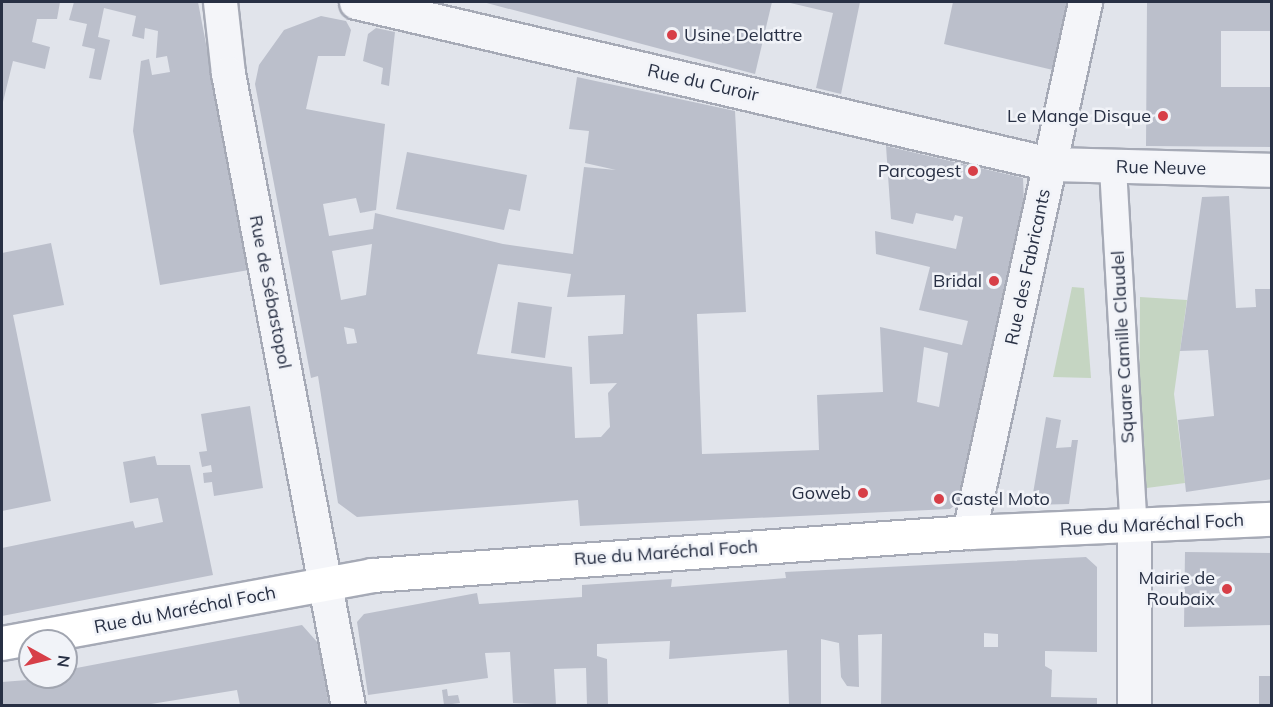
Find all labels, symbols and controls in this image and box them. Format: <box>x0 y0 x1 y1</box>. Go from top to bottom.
place label: Usine Delattre <box>684 24 802 46</box>
marker: Usine Delattre <box>665 28 679 42</box>
street label: Rue du Curoir <box>645 60 761 106</box>
place label: Le Mange Disque <box>1007 105 1151 127</box>
marker: Le Mange Disque <box>1156 109 1170 123</box>
street label: Rue Neuve <box>1116 156 1206 180</box>
place label: Parcogest <box>878 160 961 182</box>
marker: Parcogest <box>966 164 980 178</box>
street label: Rue des Fabricants <box>1001 187 1055 347</box>
street label: Rue de Sébastopol <box>245 213 295 371</box>
street label: Square Camille Claudel <box>1107 250 1139 444</box>
place label: Bridal <box>933 270 982 292</box>
marker: Bridal <box>987 274 1001 288</box>
place label: Goweb <box>792 482 851 504</box>
marker: Goweb <box>856 486 870 500</box>
place label: Castel Moto <box>951 488 1050 510</box>
marker: Castel Moto <box>932 492 946 506</box>
street label: Rue du Maréchal Foch <box>1059 509 1245 541</box>
street label: Rue du Maréchal Foch <box>573 536 759 570</box>
place label: Mairie de Roubaix <box>1139 568 1215 610</box>
street label: Rue du Maréchal Foch <box>92 582 278 638</box>
marker: Mairie de Roubaix <box>1220 582 1234 596</box>
north arrow <box>18 629 78 689</box>
text: N <box>53 654 75 669</box>

